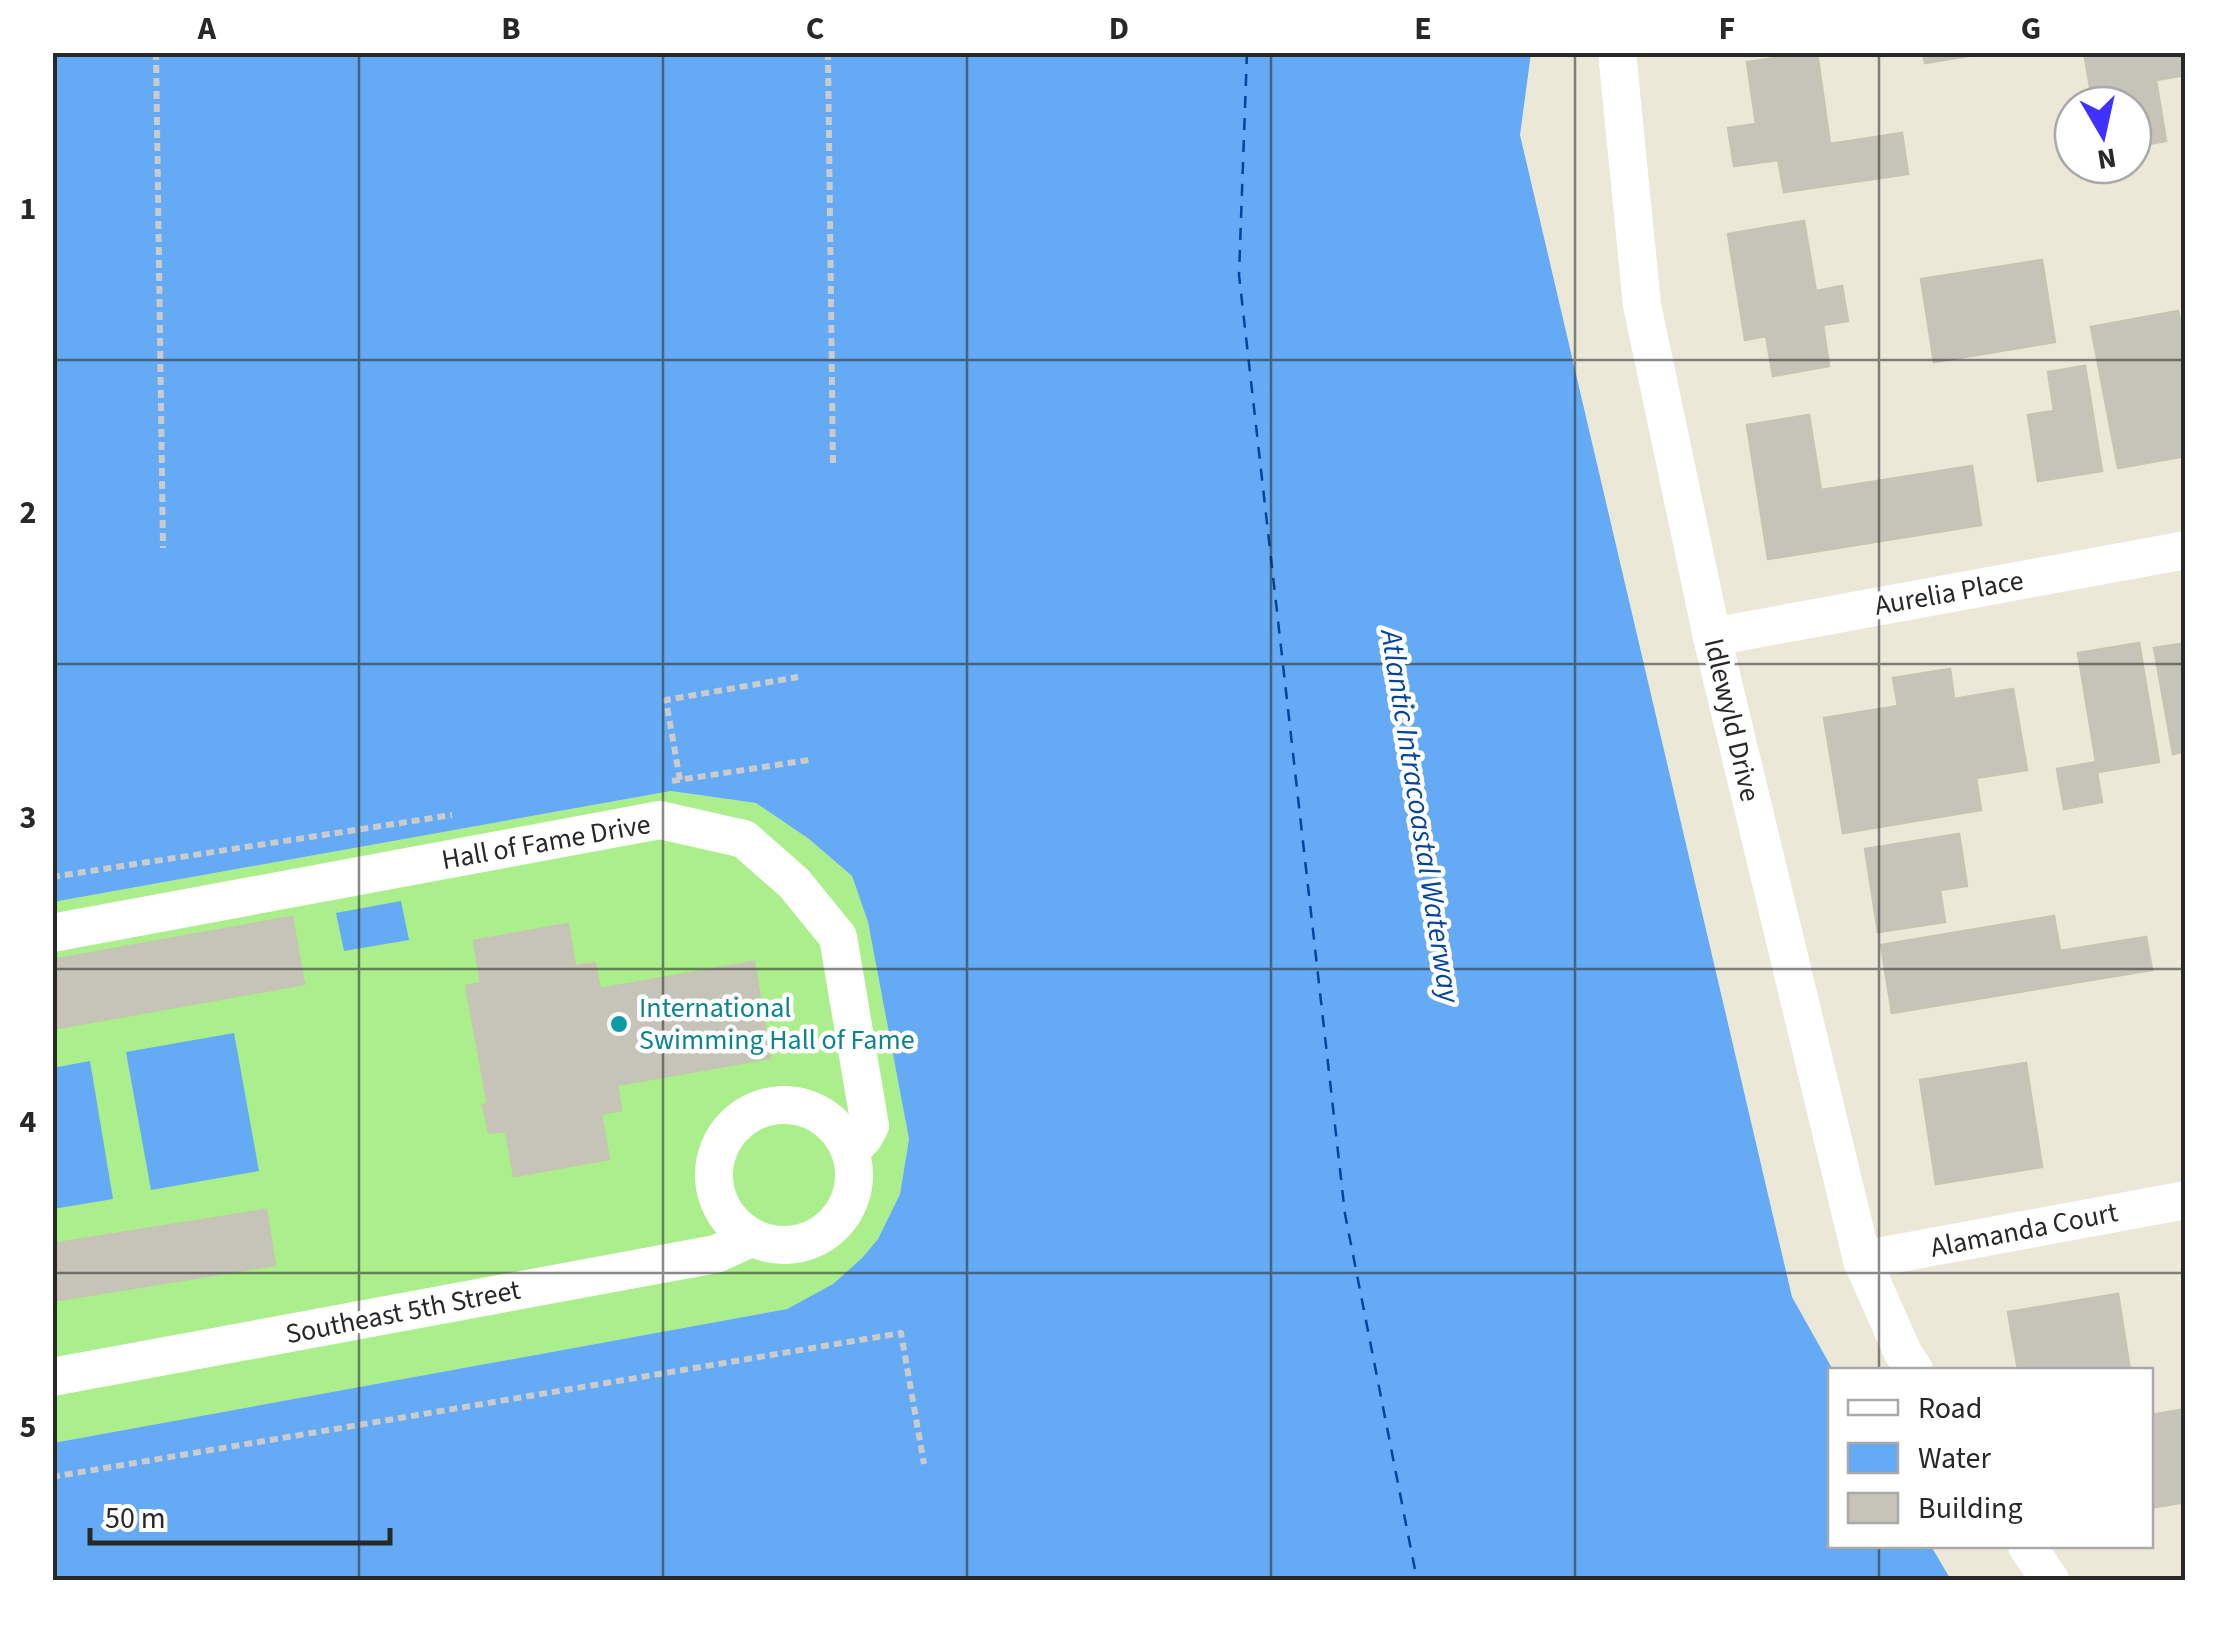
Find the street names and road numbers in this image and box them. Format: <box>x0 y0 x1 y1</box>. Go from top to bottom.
street label: Aurelia Place <box>1871 560 2027 626</box>
street label: Idlewyld Drive <box>1694 634 1770 806</box>
street label: Hall of Fame Drive <box>438 804 654 880</box>
street label: Alamanda Court <box>1927 1192 2122 1268</box>
street label: Southeast 5th Street <box>282 1270 524 1354</box>

